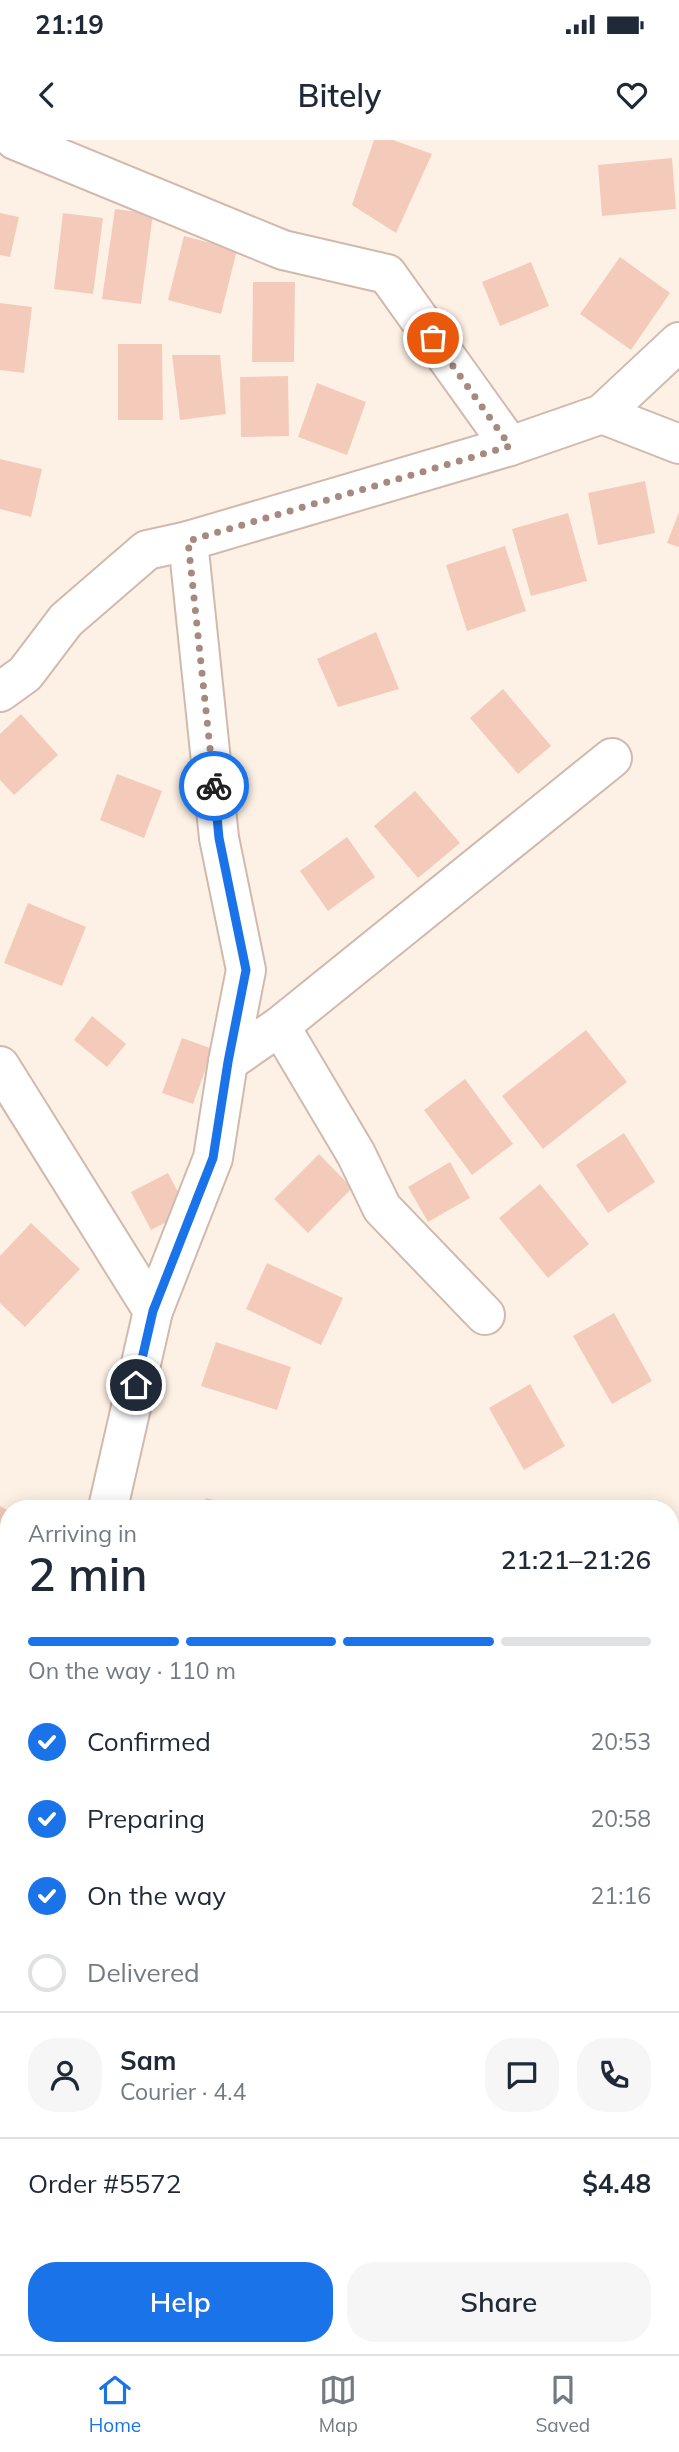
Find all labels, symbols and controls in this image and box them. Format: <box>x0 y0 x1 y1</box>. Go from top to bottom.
text: 21:19 <box>35 8 104 41</box>
text: Bitely <box>298 75 381 115</box>
icon: back <box>28 76 66 114</box>
icon: heart <box>613 76 651 114</box>
pin <box>403 308 463 368</box>
icon: bag <box>414 319 452 357</box>
courier <box>179 751 249 821</box>
icon: bike <box>195 767 233 805</box>
pin <box>106 1355 166 1415</box>
icon: home <box>117 1366 155 1404</box>
text: Arriving in <box>28 1519 137 1548</box>
text: 21:21–21:26 <box>501 1543 651 1576</box>
text: 2 min <box>28 1545 147 1603</box>
text: On the way · 110 m <box>28 1656 236 1685</box>
icon: check <box>28 1723 66 1761</box>
text: Confirmed <box>87 1725 211 1758</box>
text: 20:53 <box>591 1727 651 1756</box>
icon: check <box>28 1800 66 1838</box>
text: Preparing <box>87 1802 205 1835</box>
text: 20:58 <box>591 1804 651 1833</box>
icon: check <box>28 1877 66 1915</box>
text: On the way <box>87 1879 226 1912</box>
text: 21:16 <box>591 1881 651 1910</box>
text: Delivered <box>87 1956 200 1989</box>
button: person <box>28 2038 102 2112</box>
button: chat <box>485 2038 559 2112</box>
button: phone <box>577 2038 651 2112</box>
text: Sam <box>120 2044 176 2077</box>
text: Courier · 4.4 <box>120 2077 246 2106</box>
text: Order #5572 <box>28 2167 181 2200</box>
text: $4.48 <box>582 2167 651 2200</box>
button: Help <box>28 2262 333 2342</box>
button: Share <box>347 2262 651 2342</box>
tab: Home <box>89 2371 141 2437</box>
tab: Map <box>319 2371 358 2437</box>
tab: Saved <box>535 2371 590 2437</box>

